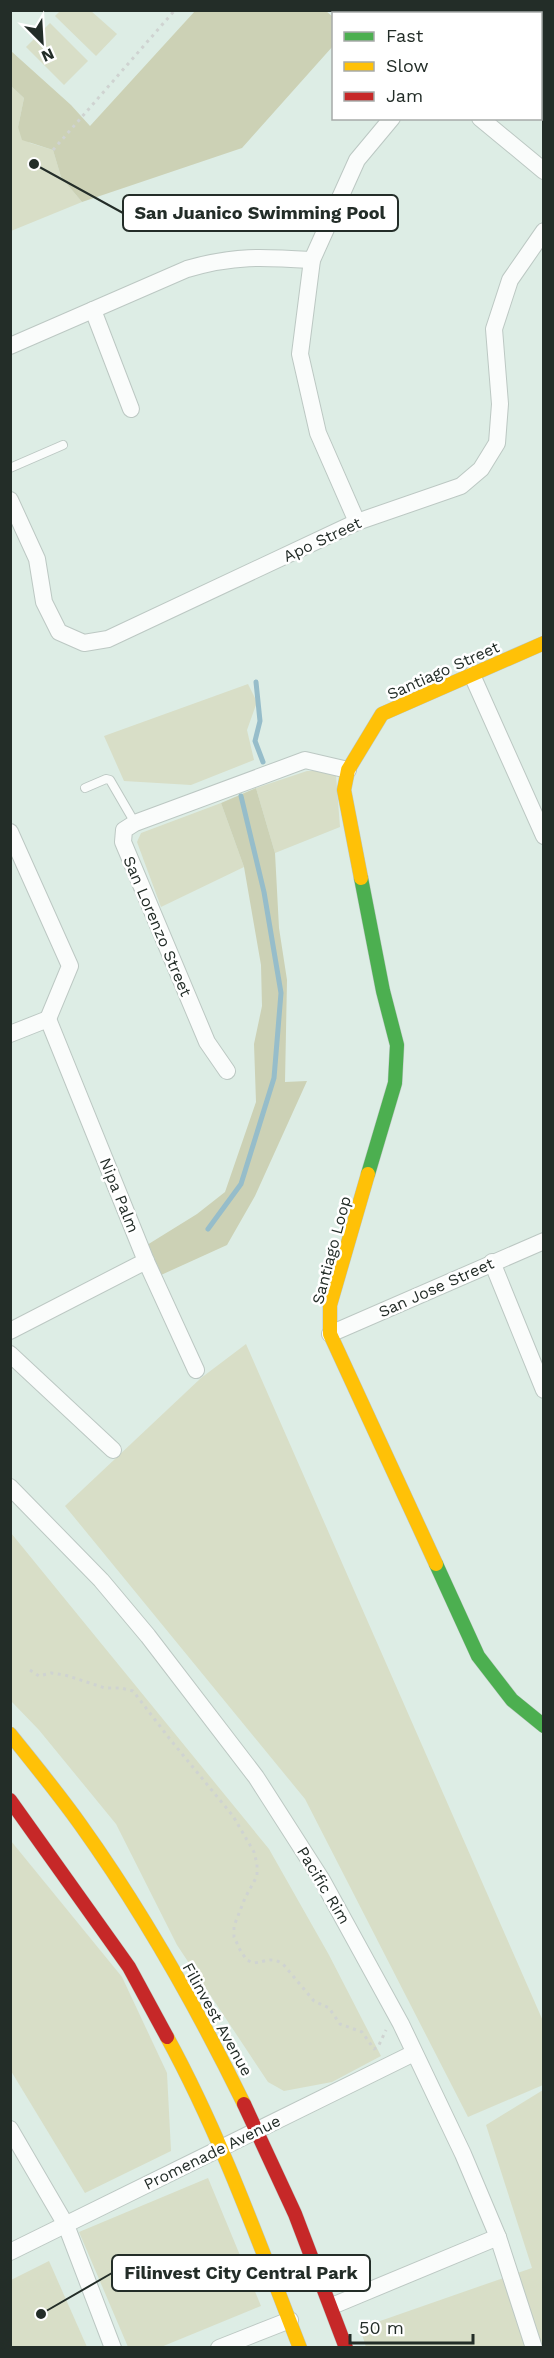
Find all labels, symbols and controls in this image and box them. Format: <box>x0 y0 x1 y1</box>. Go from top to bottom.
north arrow <box>12 12 72 72</box>
legend <box>332 12 542 120</box>
text: Fast <box>386 25 424 46</box>
text: N <box>39 44 57 66</box>
text: Slow <box>386 55 429 76</box>
text: Jam <box>386 85 423 106</box>
callout: San Juanico Swimming Pool <box>123 195 398 231</box>
text: San Juanico Swimming Pool <box>135 202 386 223</box>
street label: Apo Street <box>280 513 364 566</box>
street label: Santiago Street <box>384 637 502 704</box>
street label: San Lorenzo Street <box>119 853 196 999</box>
street label: Nipa Palm <box>96 1155 143 1235</box>
street label: Santiago Loop <box>308 1194 355 1306</box>
street label: San Jose Street <box>376 1253 497 1321</box>
street label: Pacific Rim <box>293 1843 354 1927</box>
street label: Filinvest Avenue <box>178 1959 257 2079</box>
street label: Promenade Avenue <box>141 2111 284 2194</box>
callout: Filinvest City Central Park <box>112 2255 370 2291</box>
text: Filinvest City Central Park <box>124 2262 359 2283</box>
scale bar <box>350 2307 473 2345</box>
text: 50 m <box>359 2317 404 2338</box>

